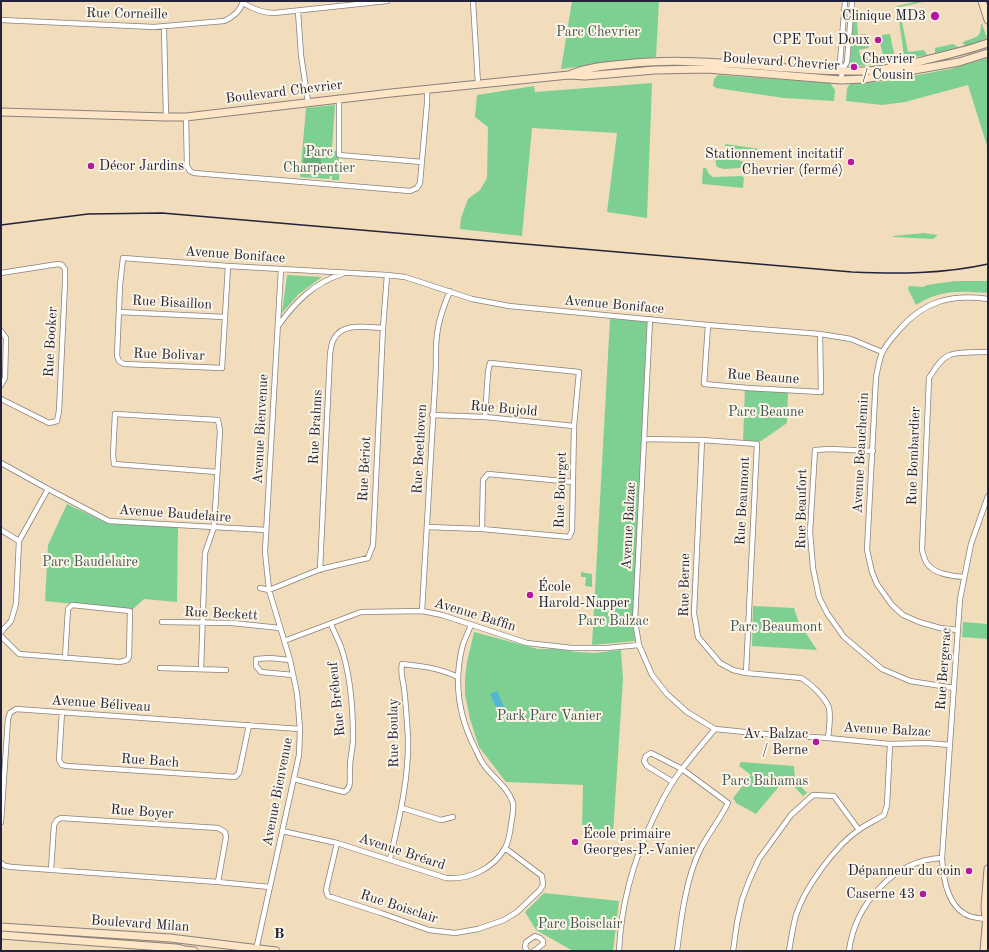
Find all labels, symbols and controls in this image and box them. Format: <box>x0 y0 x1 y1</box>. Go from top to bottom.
street label: Rue Corneille <box>86 5 168 23</box>
place label: Clinique MD3 <box>842 8 926 24</box>
marker: Clinique MD3 <box>929 10 941 22</box>
park label: Parc Chevrier <box>556 24 640 40</box>
place label: CPE Tout Doux <box>773 32 870 48</box>
marker: CPE Tout Doux <box>873 35 883 45</box>
street label: Boulevard Chevrier <box>722 50 840 74</box>
place label: Chevrier / Cousin <box>862 51 915 84</box>
marker: Chevrier / Cousin <box>849 62 859 72</box>
street label: Boulevard Chevrier <box>225 76 343 108</box>
park label: Parc Charpentier <box>283 144 355 176</box>
place label: Stationnement incitatif Chevrier (fermé) <box>705 146 843 178</box>
marker: Stationnement incitatif Chevrier (fermé) <box>846 157 856 167</box>
place label: Décor Jardins <box>99 158 184 174</box>
marker: Décor Jardins <box>86 161 96 171</box>
street label: Avenue Boniface <box>184 243 286 267</box>
street label: Avenue Boniface <box>563 292 665 318</box>
street label: Rue Bisaillon <box>132 293 212 313</box>
street label: Rue Booker <box>41 306 61 378</box>
street label: Rue Bolivar <box>133 345 205 365</box>
street label: Rue Beaune <box>726 366 800 388</box>
street label: Avenue Bienvenue <box>250 373 272 485</box>
street label: Rue Brahms <box>306 389 326 465</box>
street label: Avenue Beauchemin <box>849 392 873 514</box>
street label: Rue Bujold <box>470 398 538 420</box>
street label: Rue Beethoven <box>409 404 431 494</box>
park label: Parc Beaune <box>728 404 804 420</box>
street label: Rue Bombardier <box>904 406 924 506</box>
street label: Rue Bériot <box>355 436 375 502</box>
street label: Rue Bourget <box>551 451 571 529</box>
street label: Rue Beaumont <box>732 456 754 546</box>
street label: Rue Beaufort <box>793 469 811 549</box>
street label: Avenue Balzac <box>618 482 640 570</box>
street label: Avenue Baudelaire <box>118 502 232 526</box>
street label: Rue Berne <box>676 553 694 617</box>
park label: Parc Baudelaire <box>42 554 138 570</box>
place label: École Harold-Napper <box>538 579 629 612</box>
marker: École Harold-Napper <box>525 590 535 600</box>
street label: Avenue Baffin <box>432 595 518 635</box>
street label: Rue Beckett <box>184 604 258 624</box>
park label: Parc Balzac <box>577 613 649 629</box>
park label: Parc Beaumont <box>730 619 822 635</box>
street label: Rue Bergerac <box>933 627 955 711</box>
street label: Rue Brébeuf <box>325 661 349 737</box>
street label: Avenue Béliveau <box>51 692 151 716</box>
street label: Rue Boulay <box>385 698 403 768</box>
park label: Park Parc Vanier <box>497 708 601 724</box>
street label: Avenue Balzac <box>843 719 931 741</box>
place label: Av. Balzac / Berne <box>743 726 808 758</box>
street label: Avenue Bienvenue <box>259 736 297 848</box>
marker: Av. Balzac / Berne <box>811 737 821 747</box>
street label: Rue Bach <box>120 751 180 771</box>
park label: Parc Bahamas <box>722 773 808 789</box>
street label: Rue Boyer <box>110 801 174 823</box>
place label: École primaire Georges-P.-Vanier <box>583 826 695 858</box>
street label: Avenue Bréard <box>357 830 447 874</box>
marker: École primaire Georges-P.-Vanier <box>570 837 580 847</box>
place label: Dépanneur du coin <box>848 863 961 879</box>
marker: Dépanneur du coin <box>964 866 974 876</box>
place label: Caserne 43 <box>846 886 915 902</box>
street label: Rue Boisclair <box>358 887 440 927</box>
marker: Caserne 43 <box>918 889 928 899</box>
street label: Boulevard Milan <box>90 912 190 936</box>
park label: Parc Boisclair <box>538 916 622 932</box>
district label: B <box>274 925 284 943</box>

